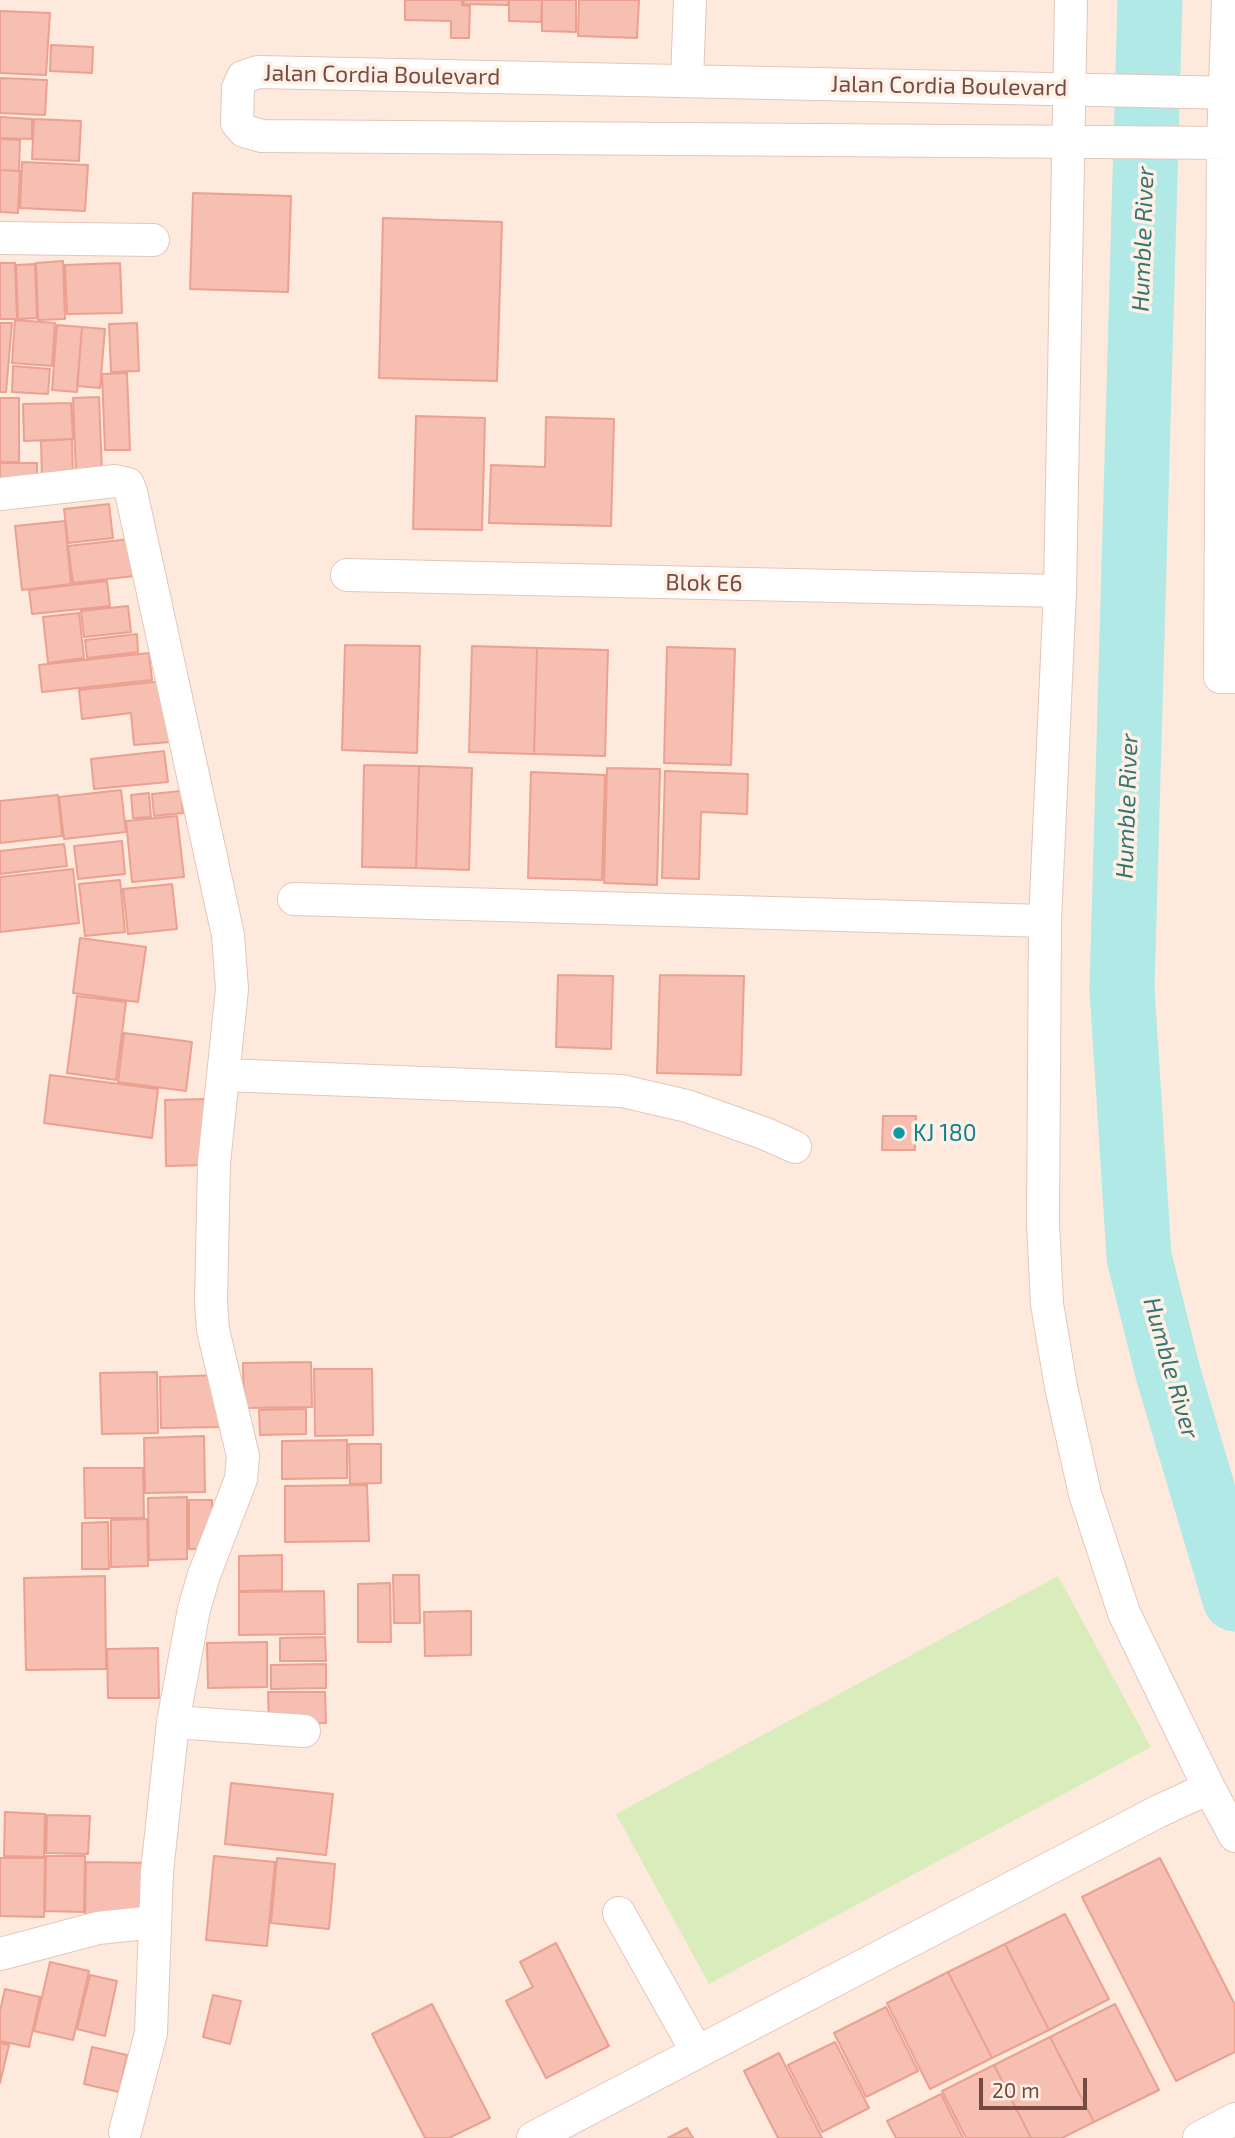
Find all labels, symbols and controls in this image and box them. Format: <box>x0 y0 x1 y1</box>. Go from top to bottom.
street label: Jalan Cordia Boulevard <box>263 59 501 91</box>
street label: Jalan Cordia Boulevard <box>830 70 1068 102</box>
water label: Humble River <box>1126 166 1160 312</box>
street label: Blok E6 <box>665 569 743 597</box>
water label: Humble River <box>1110 733 1144 879</box>
place label: KJ 180 <box>913 1119 977 1147</box>
marker: KJ 180 <box>891 1125 907 1141</box>
water label: Humble River <box>1137 1294 1205 1442</box>
scale bar <box>983 2064 1092 2108</box>
text: 20 m <box>992 2077 1040 2102</box>

